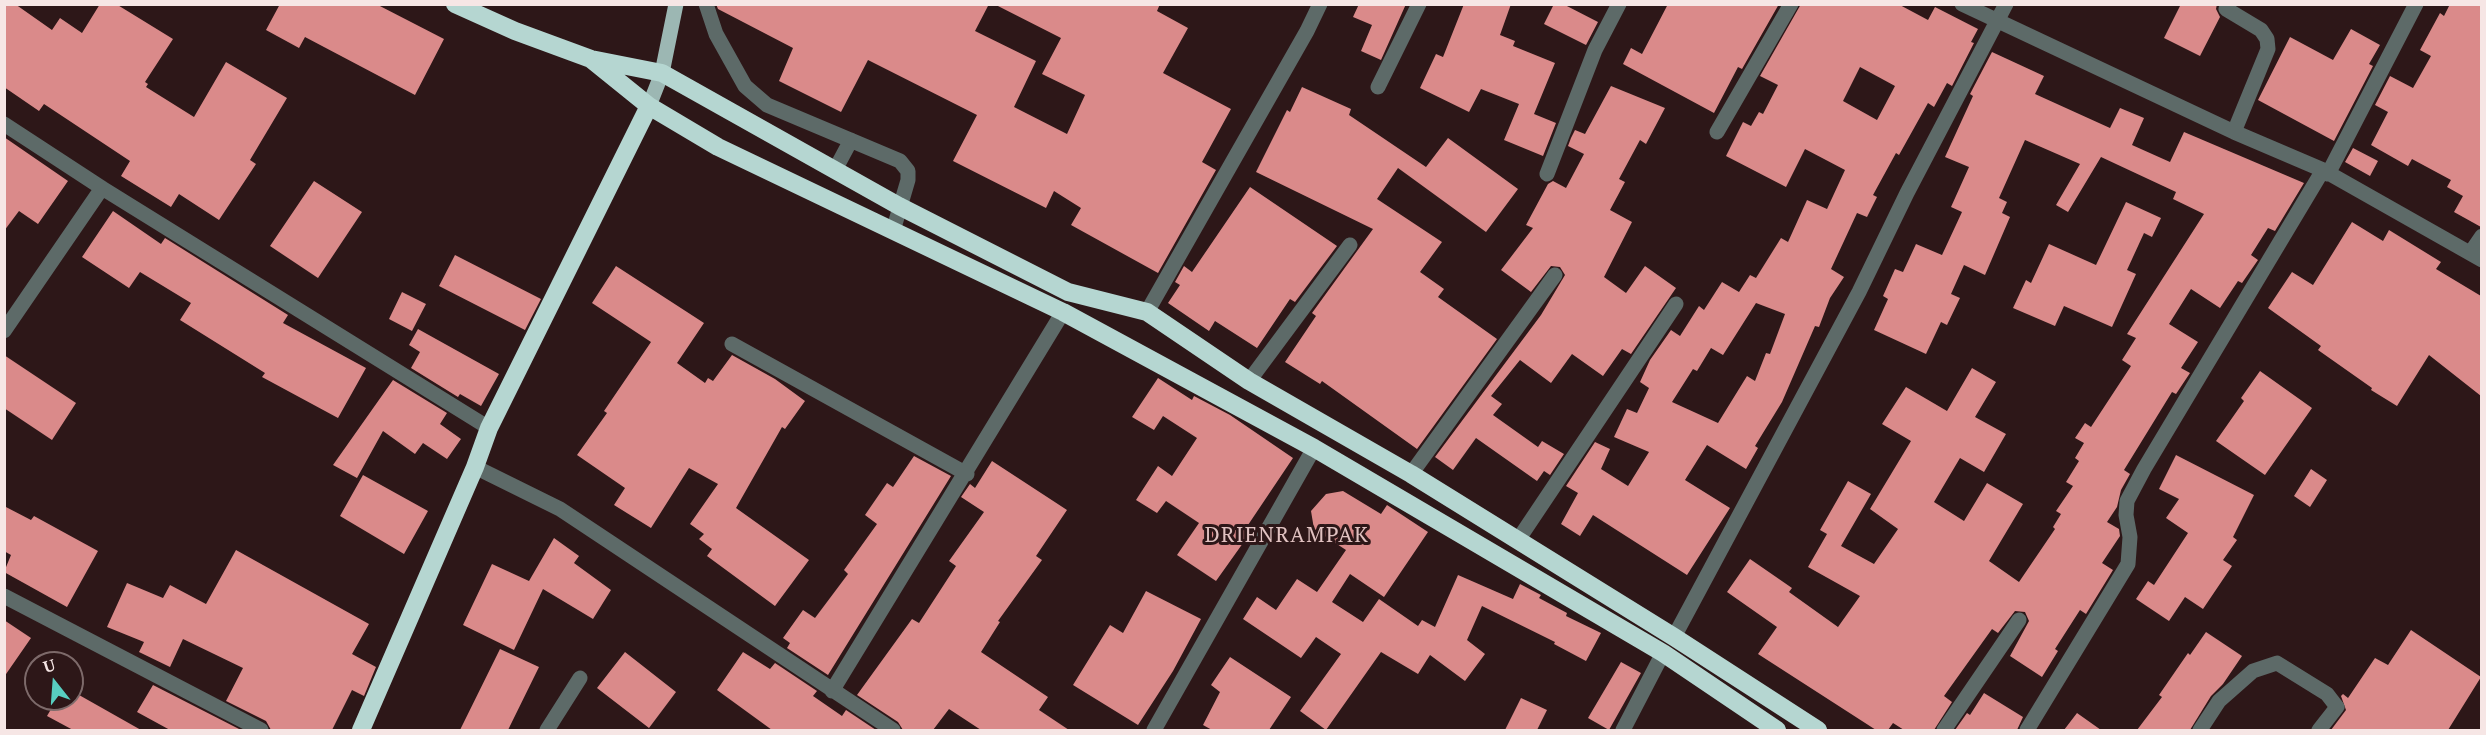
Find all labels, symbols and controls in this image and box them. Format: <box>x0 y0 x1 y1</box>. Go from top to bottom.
district label: DRIENRAMPAK <box>1205 523 1369 549</box>
north arrow <box>24 651 84 711</box>
text: U <box>41 654 58 678</box>

